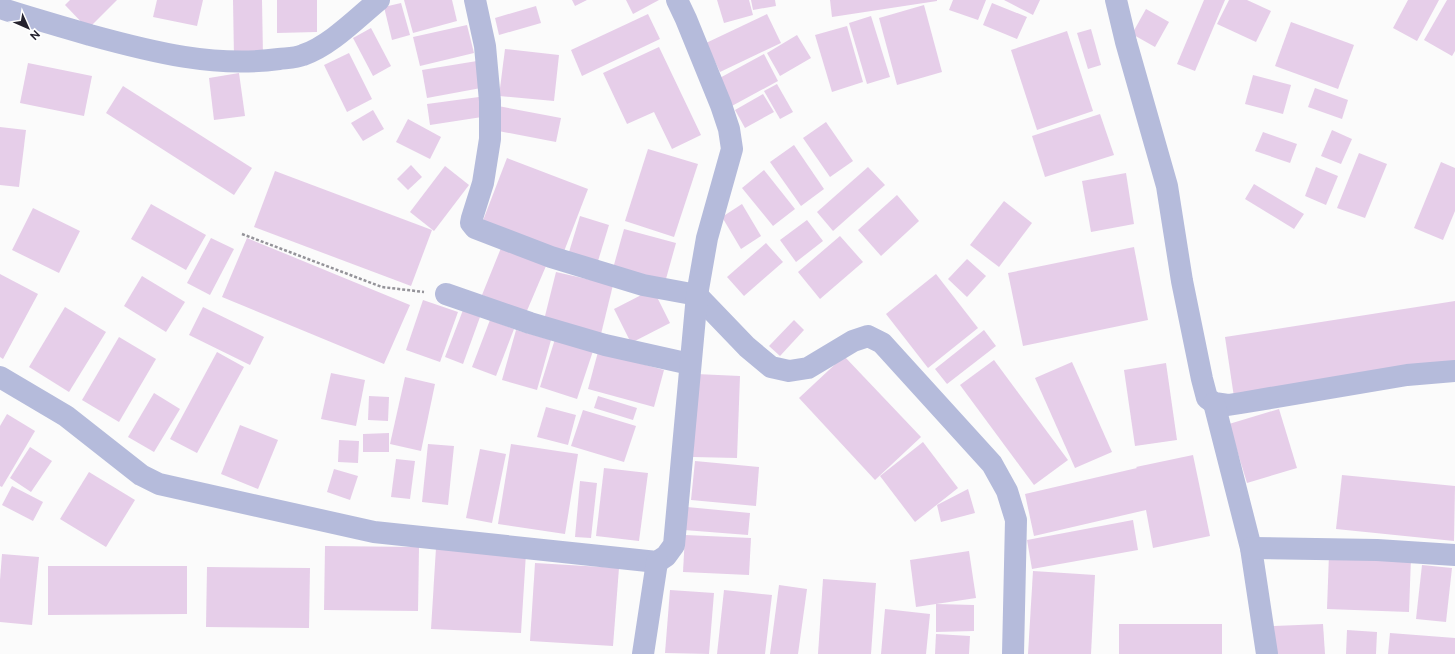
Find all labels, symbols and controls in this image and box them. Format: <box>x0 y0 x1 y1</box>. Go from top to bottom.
north arrow <box>8 8 48 48</box>
text: N <box>28 28 42 42</box>

